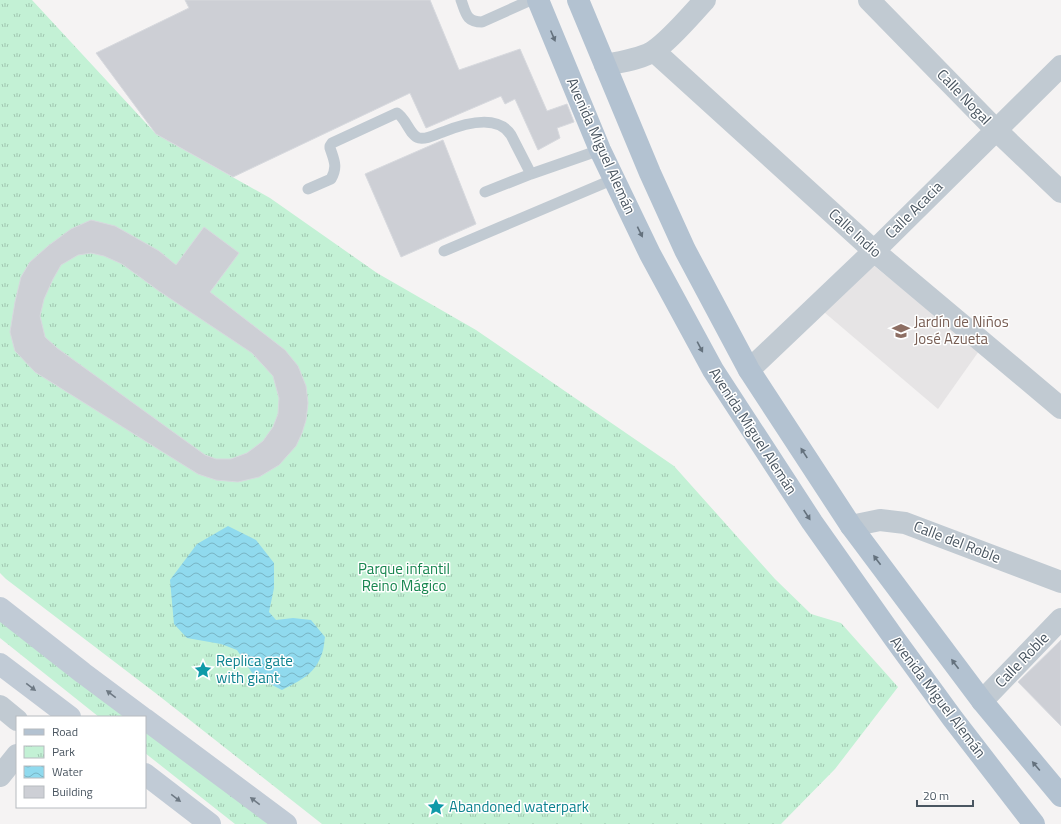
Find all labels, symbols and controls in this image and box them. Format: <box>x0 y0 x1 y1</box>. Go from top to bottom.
one-way arrow <box>550 30 556 42</box>
street label: Calle Nogal <box>932 63 997 130</box>
street label: Avenida Miguel Alemán <box>561 74 642 218</box>
street label: Calle Acacia <box>879 175 948 244</box>
street label: Calle Indio <box>824 203 887 263</box>
one-way arrow <box>637 226 643 237</box>
place label: Jardín de Niños José Azueta <box>914 310 1009 350</box>
school or university icon: Jardín de Niños José Azueta <box>891 321 911 341</box>
one-way arrow <box>697 341 703 352</box>
street label: Avenida Miguel Alemán <box>704 363 803 499</box>
one-way arrow <box>800 447 807 459</box>
one-way arrow <box>803 510 811 521</box>
street label: Calle del Roble <box>910 514 1004 569</box>
one-way arrow <box>873 555 881 566</box>
park label: Parque infantil Reino Mágico <box>358 557 450 597</box>
street label: Calle Roble <box>989 627 1054 693</box>
street label: Avenida Miguel Alemán <box>885 631 992 762</box>
place label: Replica gate with giant <box>216 649 293 689</box>
one-way arrow <box>951 659 959 670</box>
place icon: Replica gate with giant <box>193 660 213 680</box>
one-way arrow <box>26 683 36 691</box>
one-way arrow <box>106 690 117 698</box>
legend <box>16 716 146 808</box>
text: Road <box>52 722 78 741</box>
text: Park <box>52 742 75 761</box>
one-way arrow <box>1032 760 1041 771</box>
text: Water <box>52 762 83 781</box>
text: Building <box>52 782 93 801</box>
scale bar <box>917 782 973 808</box>
text: 20 m <box>923 786 949 805</box>
one-way arrow <box>171 794 181 802</box>
place label: Abandoned waterpark <box>449 795 589 818</box>
one-way arrow <box>250 797 260 805</box>
place icon: Abandoned waterpark <box>426 797 446 817</box>

